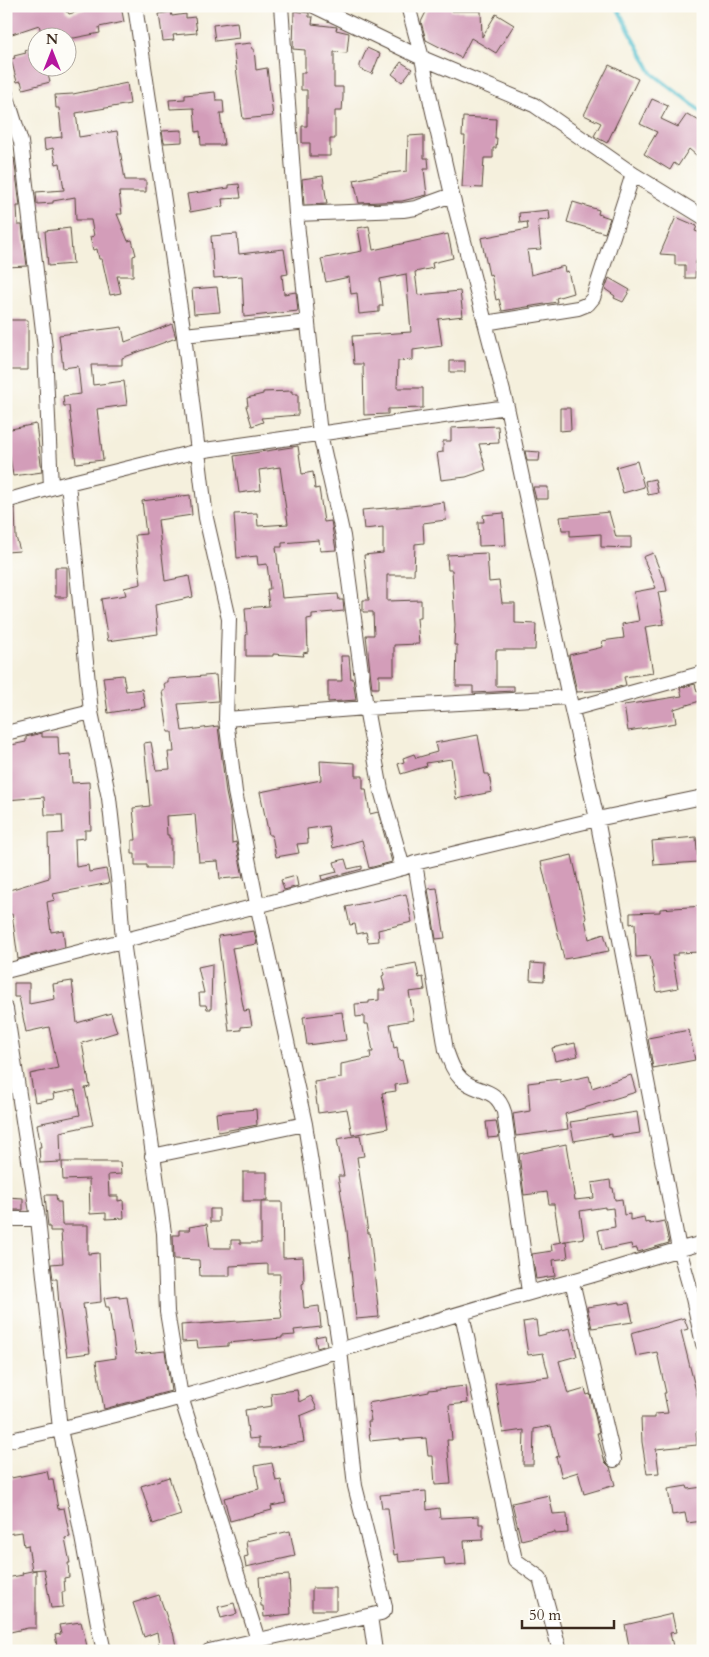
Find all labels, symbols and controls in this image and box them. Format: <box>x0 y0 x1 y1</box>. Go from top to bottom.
north arrow <box>28 28 78 78</box>
text: N <box>46 30 58 49</box>
scale bar <box>522 1597 614 1629</box>
text: 50 m <box>529 1605 561 1625</box>

